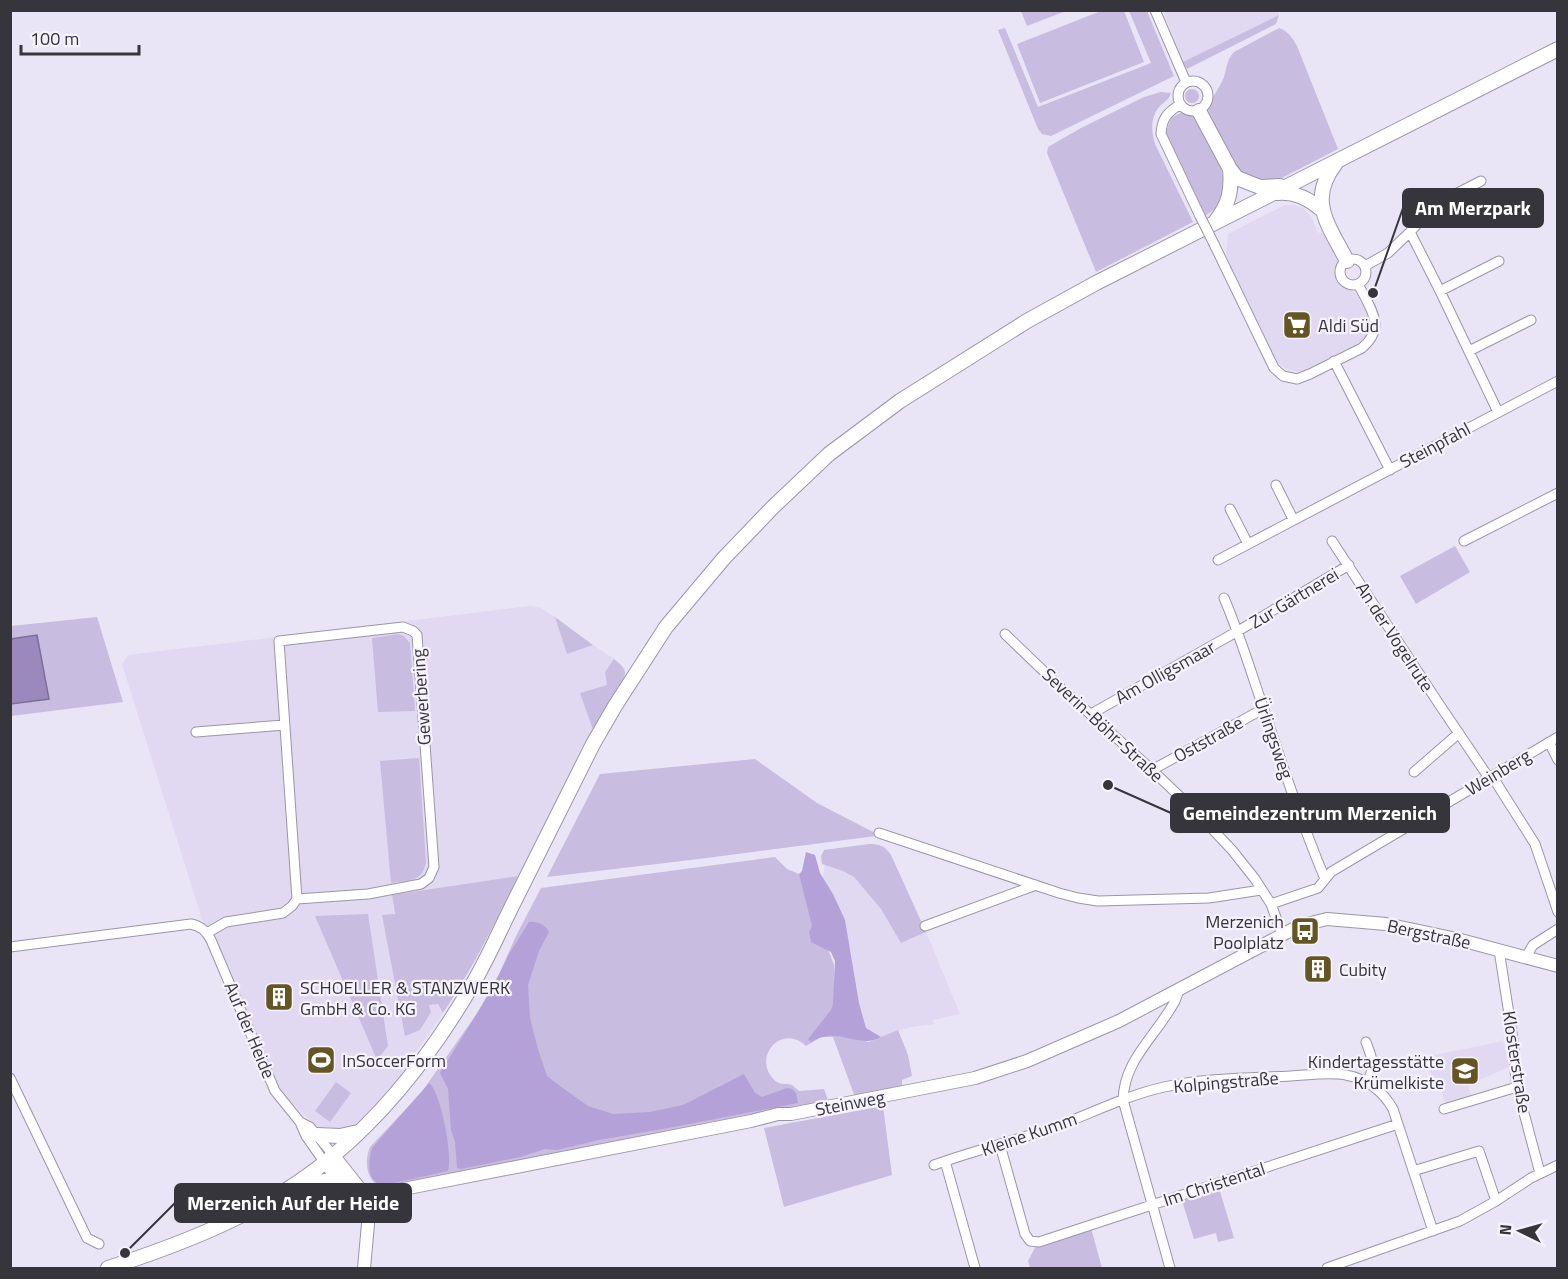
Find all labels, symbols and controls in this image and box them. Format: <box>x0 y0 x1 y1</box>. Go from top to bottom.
scale bar <box>21 18 140 56</box>
text: 100 m <box>30 25 79 52</box>
callout: Am Merzpark <box>1403 189 1543 227</box>
text: Am Merzpark <box>1415 192 1532 223</box>
supermarket icon: Aldi Süd <box>1281 309 1313 341</box>
place label: Aldi Süd <box>1318 312 1379 339</box>
street label: Steinpfahl <box>1395 415 1475 475</box>
street label: Zur Gärtnerei <box>1244 561 1344 635</box>
street label: An der Vogelrute <box>1349 577 1441 697</box>
street label: Am Olligsmaar <box>1110 633 1220 711</box>
street label: Gewerbering <box>404 648 438 746</box>
street label: Severin-Böhr-Straße <box>1036 661 1170 789</box>
street label: Ürlingsweg <box>1247 693 1301 783</box>
street label: Oststraße <box>1168 709 1248 769</box>
street label: Weinberg <box>1460 742 1536 802</box>
callout: Gemeindezentrum Merzenich <box>1171 794 1449 832</box>
text: Gemeindezentrum Merzenich <box>1183 797 1437 828</box>
place label: Merzenich Poolplatz <box>1205 908 1284 956</box>
street label: Bergstraße <box>1385 912 1473 956</box>
bus stop icon: Merzenich Poolplatz <box>1289 915 1321 947</box>
building icon: Cubity <box>1302 953 1334 985</box>
place label: Cubity <box>1339 956 1387 983</box>
place label: SCHOELLER & STANZWERK GmbH & Co. KG <box>300 974 510 1022</box>
street label: Auf der Heide <box>218 977 282 1083</box>
building icon: SCHOELLER & STANZWERK GmbH & Co. KG <box>263 981 295 1013</box>
street label: Klosterstraße <box>1496 1009 1538 1115</box>
sports icon: InSoccerForm <box>305 1044 337 1076</box>
place label: InSoccerForm <box>342 1047 446 1074</box>
place label: Kindertagesstätte Krümelkiste <box>1308 1048 1444 1096</box>
school or university icon: Kindertagesstätte Krümelkiste <box>1449 1055 1481 1087</box>
street label: Kolpingstraße <box>1172 1064 1280 1100</box>
street label: Steinweg <box>813 1083 887 1123</box>
street label: Kleine Kumm <box>977 1105 1081 1163</box>
street label: Im Christental <box>1159 1155 1269 1213</box>
callout: Merzenich Auf der Heide <box>175 1184 411 1222</box>
text: Merzenich Auf der Heide <box>187 1187 399 1218</box>
north arrow <box>1490 1201 1550 1261</box>
text: N <box>1493 1223 1517 1236</box>

